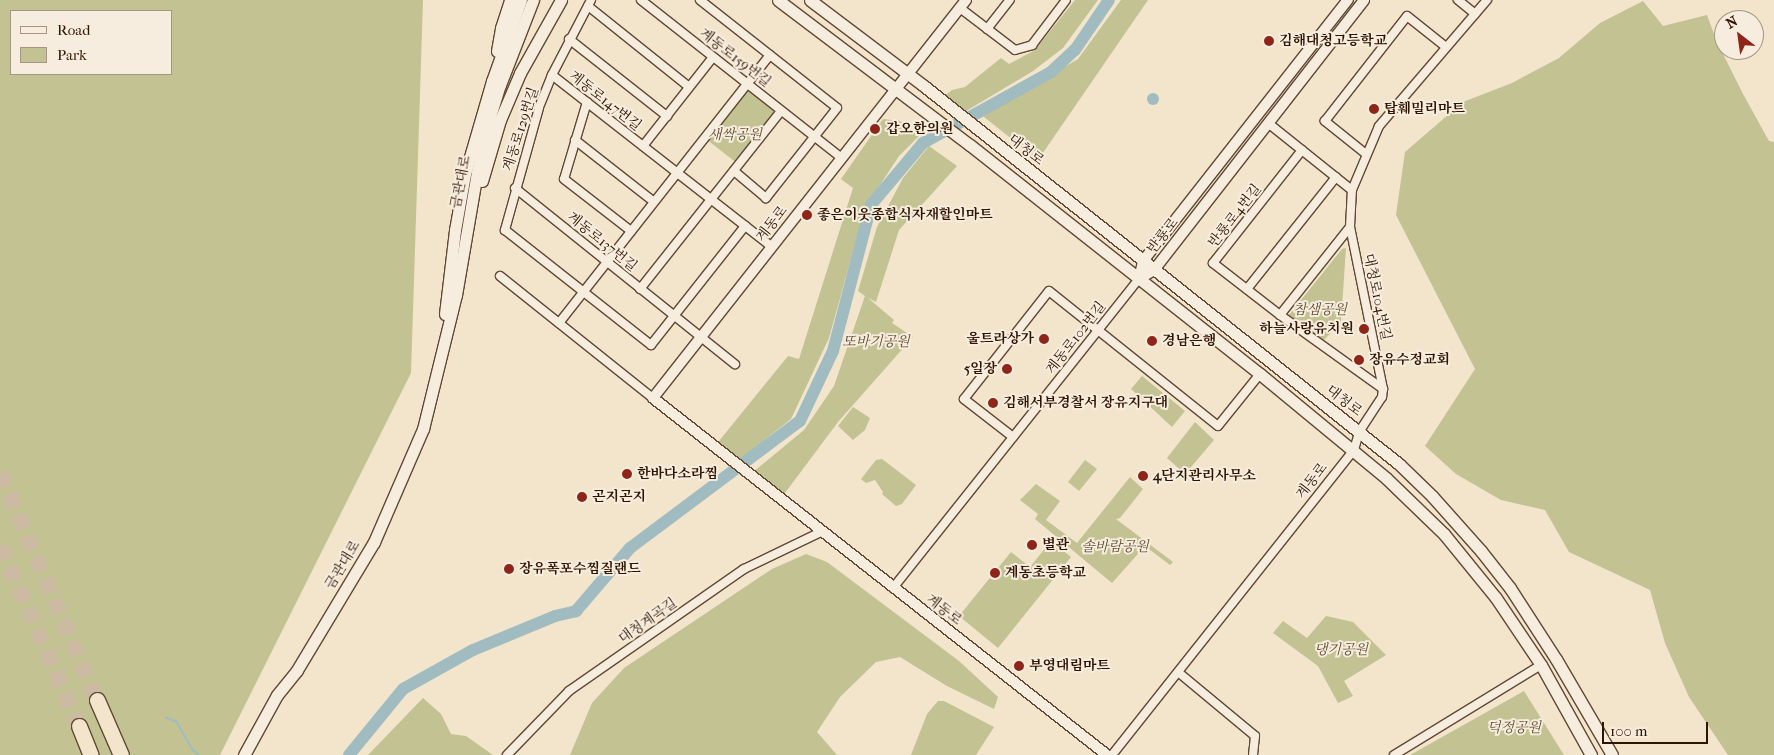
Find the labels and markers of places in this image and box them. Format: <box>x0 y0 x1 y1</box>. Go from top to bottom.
place label: 김해대청고등학교 <box>1279 33 1387 49</box>
marker: 김해대청고등학교 <box>1263 35 1275 47</box>
place label: 탑훼밀리마트 <box>1384 101 1465 117</box>
marker: 탑훼밀리마트 <box>1368 103 1380 115</box>
place label: 갑오한의원 <box>886 121 954 137</box>
marker: 갑오한의원 <box>868 122 882 136</box>
place label: 좋은이웃종합식자재할인마트 <box>817 207 993 223</box>
marker: 좋은이웃종합식자재할인마트 <box>801 209 813 221</box>
place label: 하늘사랑유치원 <box>1259 321 1354 337</box>
marker: 하늘사랑유치원 <box>1358 323 1370 335</box>
place label: 울트라상가 <box>966 331 1034 347</box>
marker: 울트라상가 <box>1038 333 1050 345</box>
place label: 경남은행 <box>1162 333 1216 349</box>
marker: 경남은행 <box>1146 335 1158 347</box>
place label: 장유수정교회 <box>1369 352 1450 368</box>
marker: 장유수정교회 <box>1353 354 1365 366</box>
place label: 5일장 <box>964 361 997 377</box>
marker: 5일장 <box>1001 363 1013 375</box>
place label: 김해서부경찰서 장유지구대 <box>1003 395 1168 411</box>
marker: 김해서부경찰서 장유지구대 <box>987 397 999 409</box>
place label: 한바다소라찜 <box>637 466 718 482</box>
marker: 한바다소라찜 <box>621 468 633 480</box>
place label: 4단지관리사무소 <box>1153 468 1256 484</box>
marker: 4단지관리사무소 <box>1137 470 1149 482</box>
place label: 곤지곤지 <box>592 489 646 505</box>
marker: 곤지곤지 <box>576 491 588 503</box>
place label: 별관 <box>1042 537 1069 553</box>
marker: 별관 <box>1026 539 1038 551</box>
place label: 장유폭포수찜질랜드 <box>519 561 641 577</box>
marker: 장유폭포수찜질랜드 <box>503 563 515 575</box>
place label: 계동초등학교 <box>1005 565 1086 581</box>
marker: 계동초등학교 <box>989 567 1001 579</box>
place label: 부영대림마트 <box>1029 658 1110 674</box>
marker: 부영대림마트 <box>1013 660 1025 672</box>

